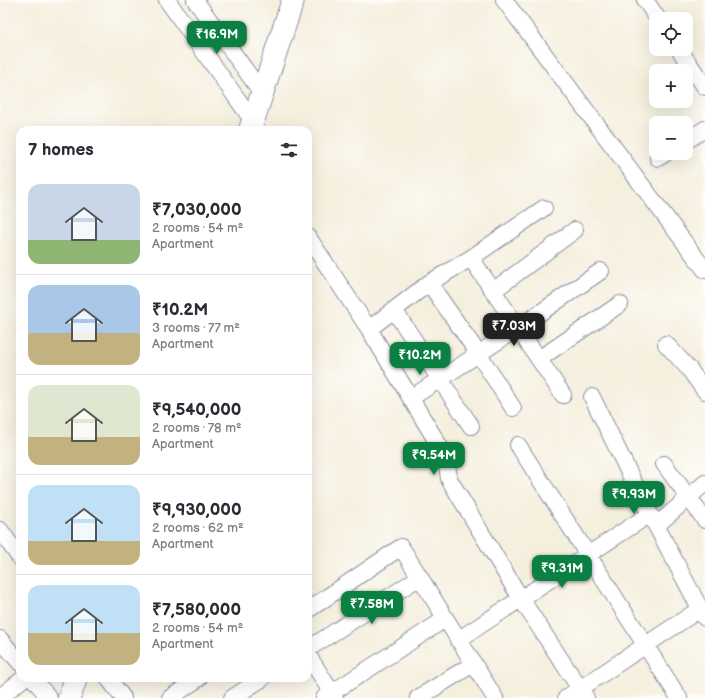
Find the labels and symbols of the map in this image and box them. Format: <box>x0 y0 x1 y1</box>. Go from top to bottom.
pin: ₹16.9M <box>184 21 250 55</box>
pin: ₹7.03M <box>481 313 547 347</box>
pin: ₹10.2M <box>387 342 453 376</box>
pin: ₹9.54M <box>401 442 467 476</box>
pin: ₹9.93M <box>601 481 667 515</box>
pin: ₹9.31M <box>529 555 595 589</box>
pin: ₹7.58M <box>339 591 405 625</box>

